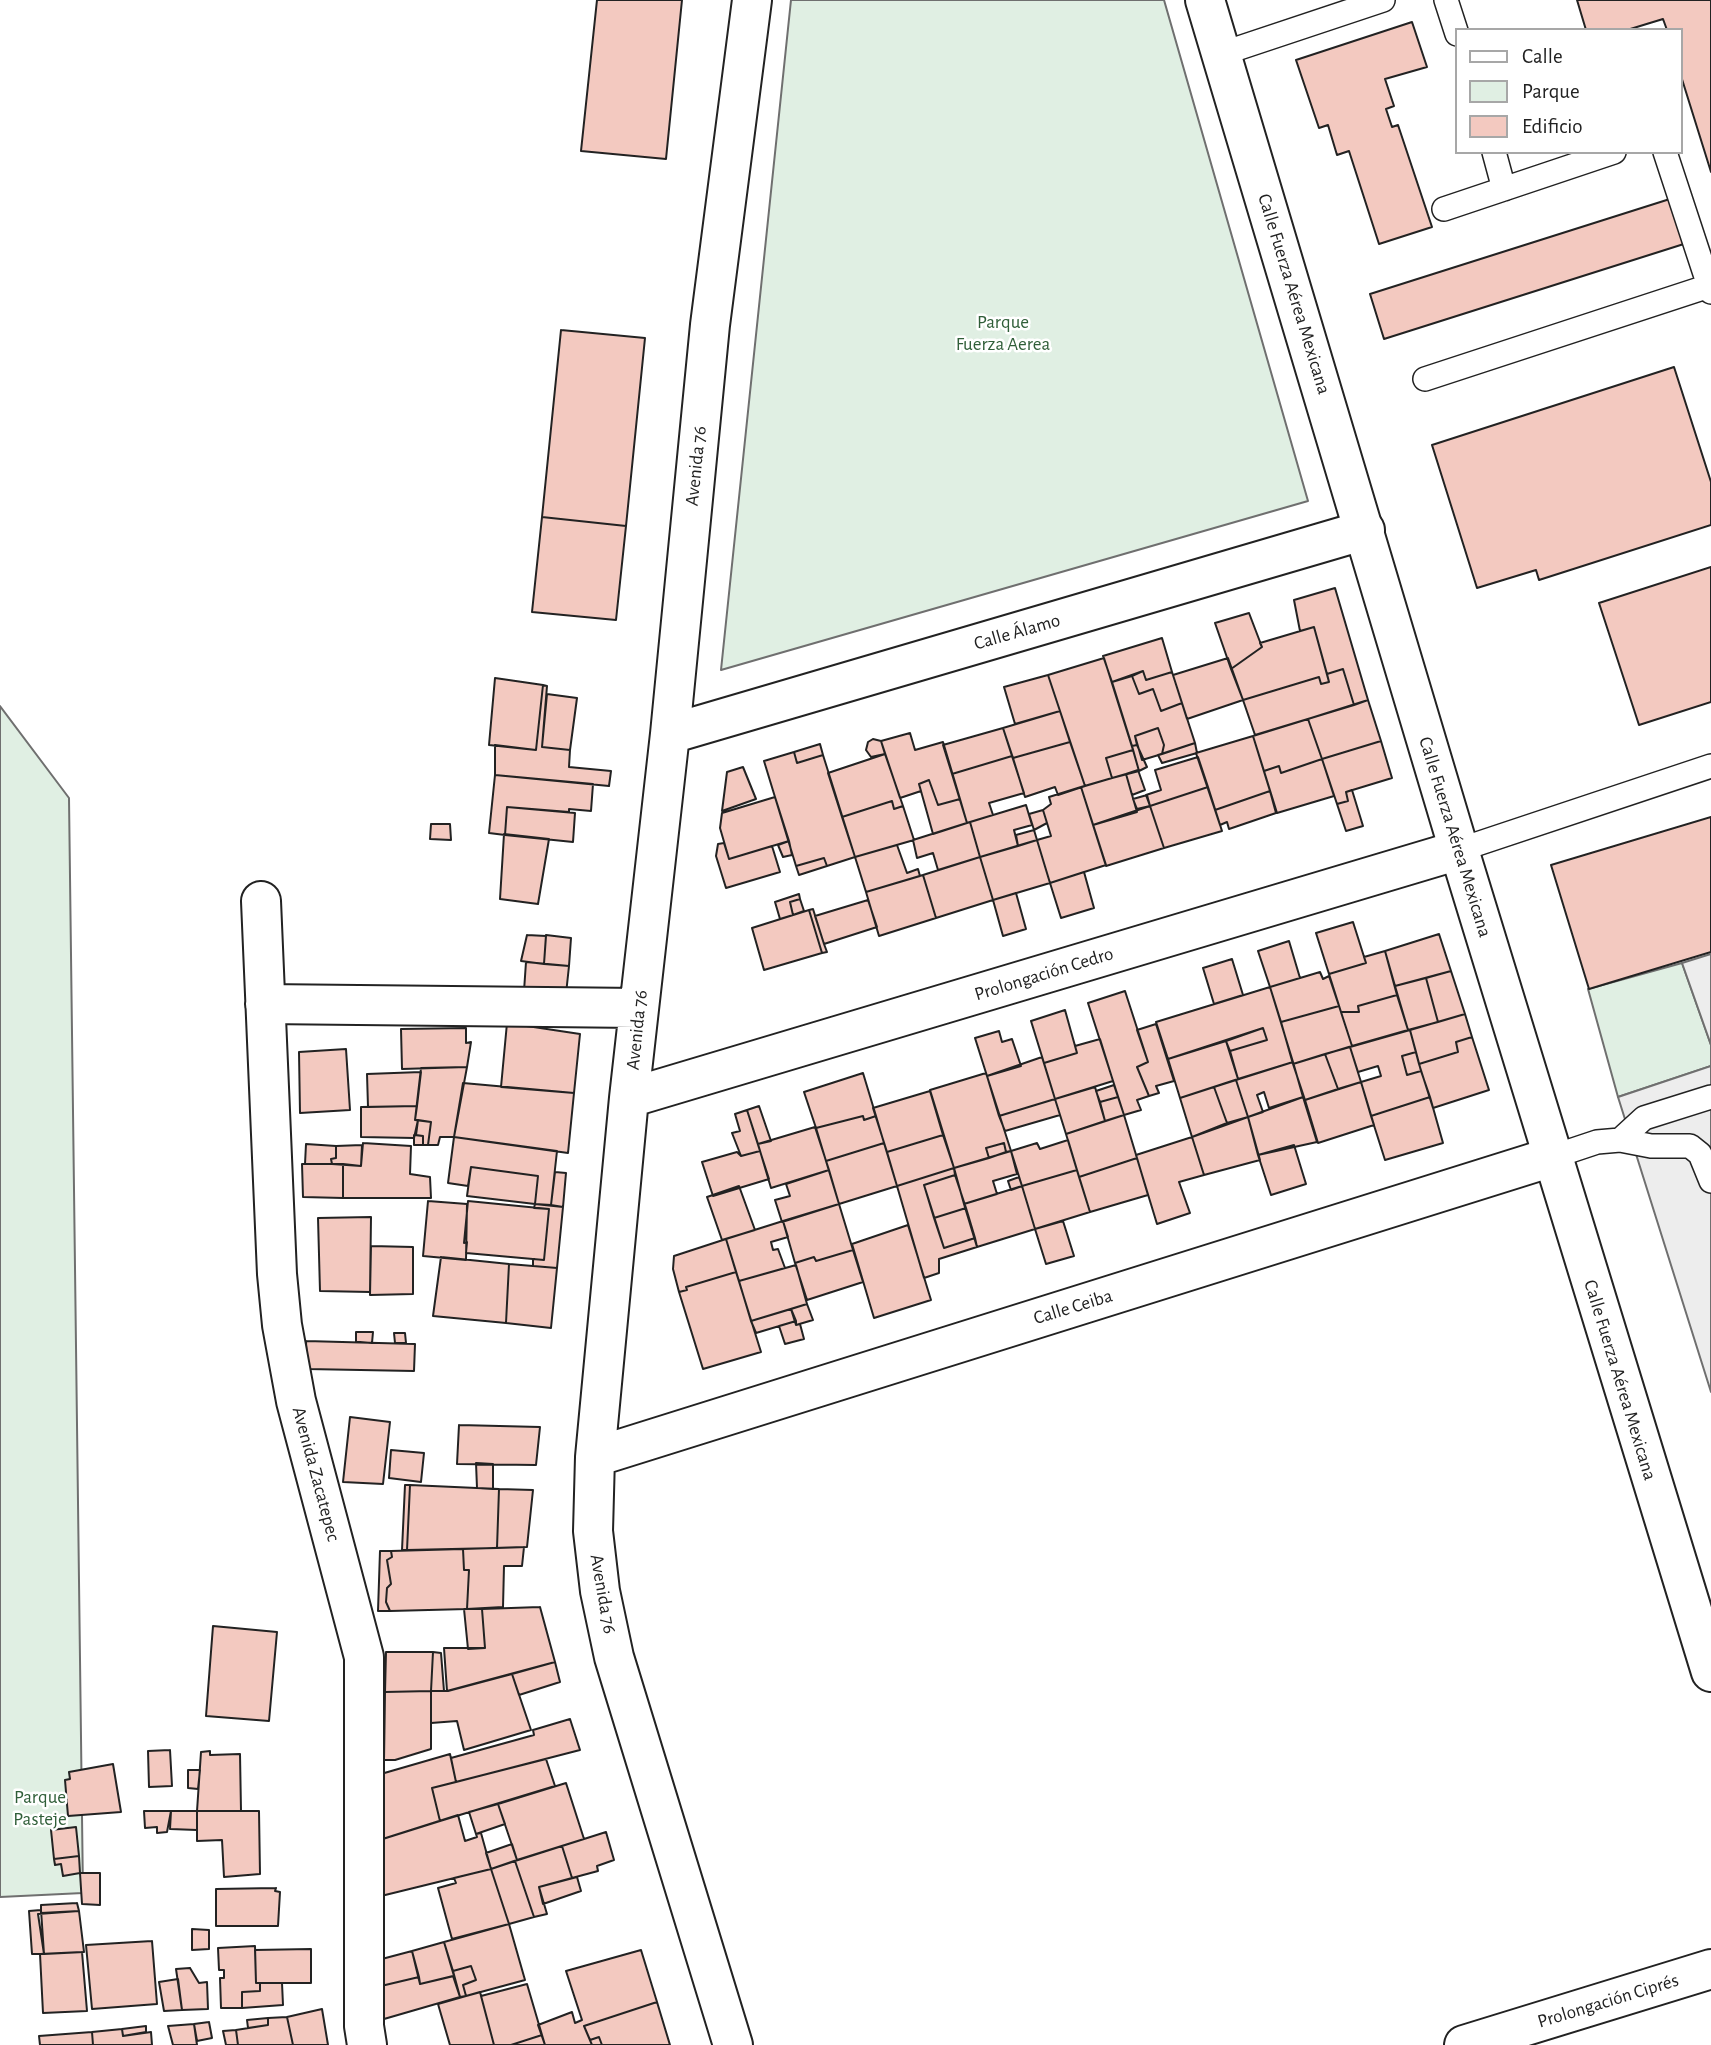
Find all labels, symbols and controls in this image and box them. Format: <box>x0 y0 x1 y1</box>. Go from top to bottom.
legend <box>1456 28 1683 154</box>
text: Calle <box>1522 46 1563 67</box>
text: Parque <box>1522 81 1580 102</box>
text: Edificio <box>1522 116 1583 137</box>
street label: Calle Fuerza Aérea Mexicana <box>1253 191 1335 397</box>
park label: Parque Fuerza Aerea <box>956 311 1050 355</box>
street label: Avenida 76 <box>680 425 712 507</box>
street label: Calle Álamo <box>971 609 1063 655</box>
street label: Calle Fuerza Aérea Mexicana <box>1414 734 1496 940</box>
street label: Prolongación Cedro <box>972 942 1116 1006</box>
street label: Avenida 76 <box>621 989 653 1071</box>
street label: Calle Fuerza Aérea Mexicana <box>1579 1277 1661 1483</box>
street label: Calle Ceiba <box>1031 1284 1115 1330</box>
street label: Avenida Zacatepec <box>287 1404 345 1544</box>
street label: Avenida 76 <box>585 1553 621 1635</box>
park label: Parque Pasteje <box>13 1786 67 1830</box>
street label: Prolongación Ciprés <box>1535 1969 1681 2033</box>

